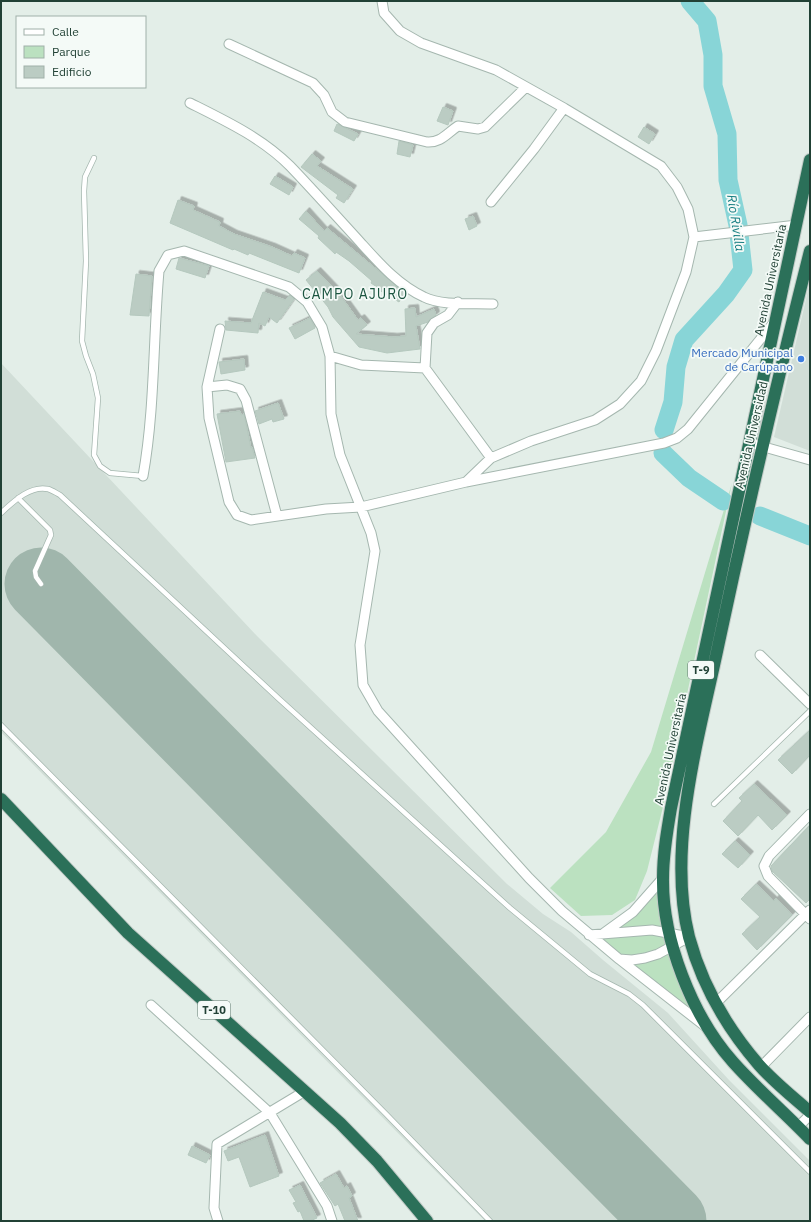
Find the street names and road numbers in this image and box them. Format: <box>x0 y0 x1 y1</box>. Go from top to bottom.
street label: Avenida Universitaria <box>751 222 789 337</box>
street label: Avenida Universidad <box>731 380 771 490</box>
road number: T-9 <box>688 661 714 679</box>
street label: Avenida Universitaria <box>651 691 689 806</box>
road number: T-10 <box>198 1001 230 1019</box>

